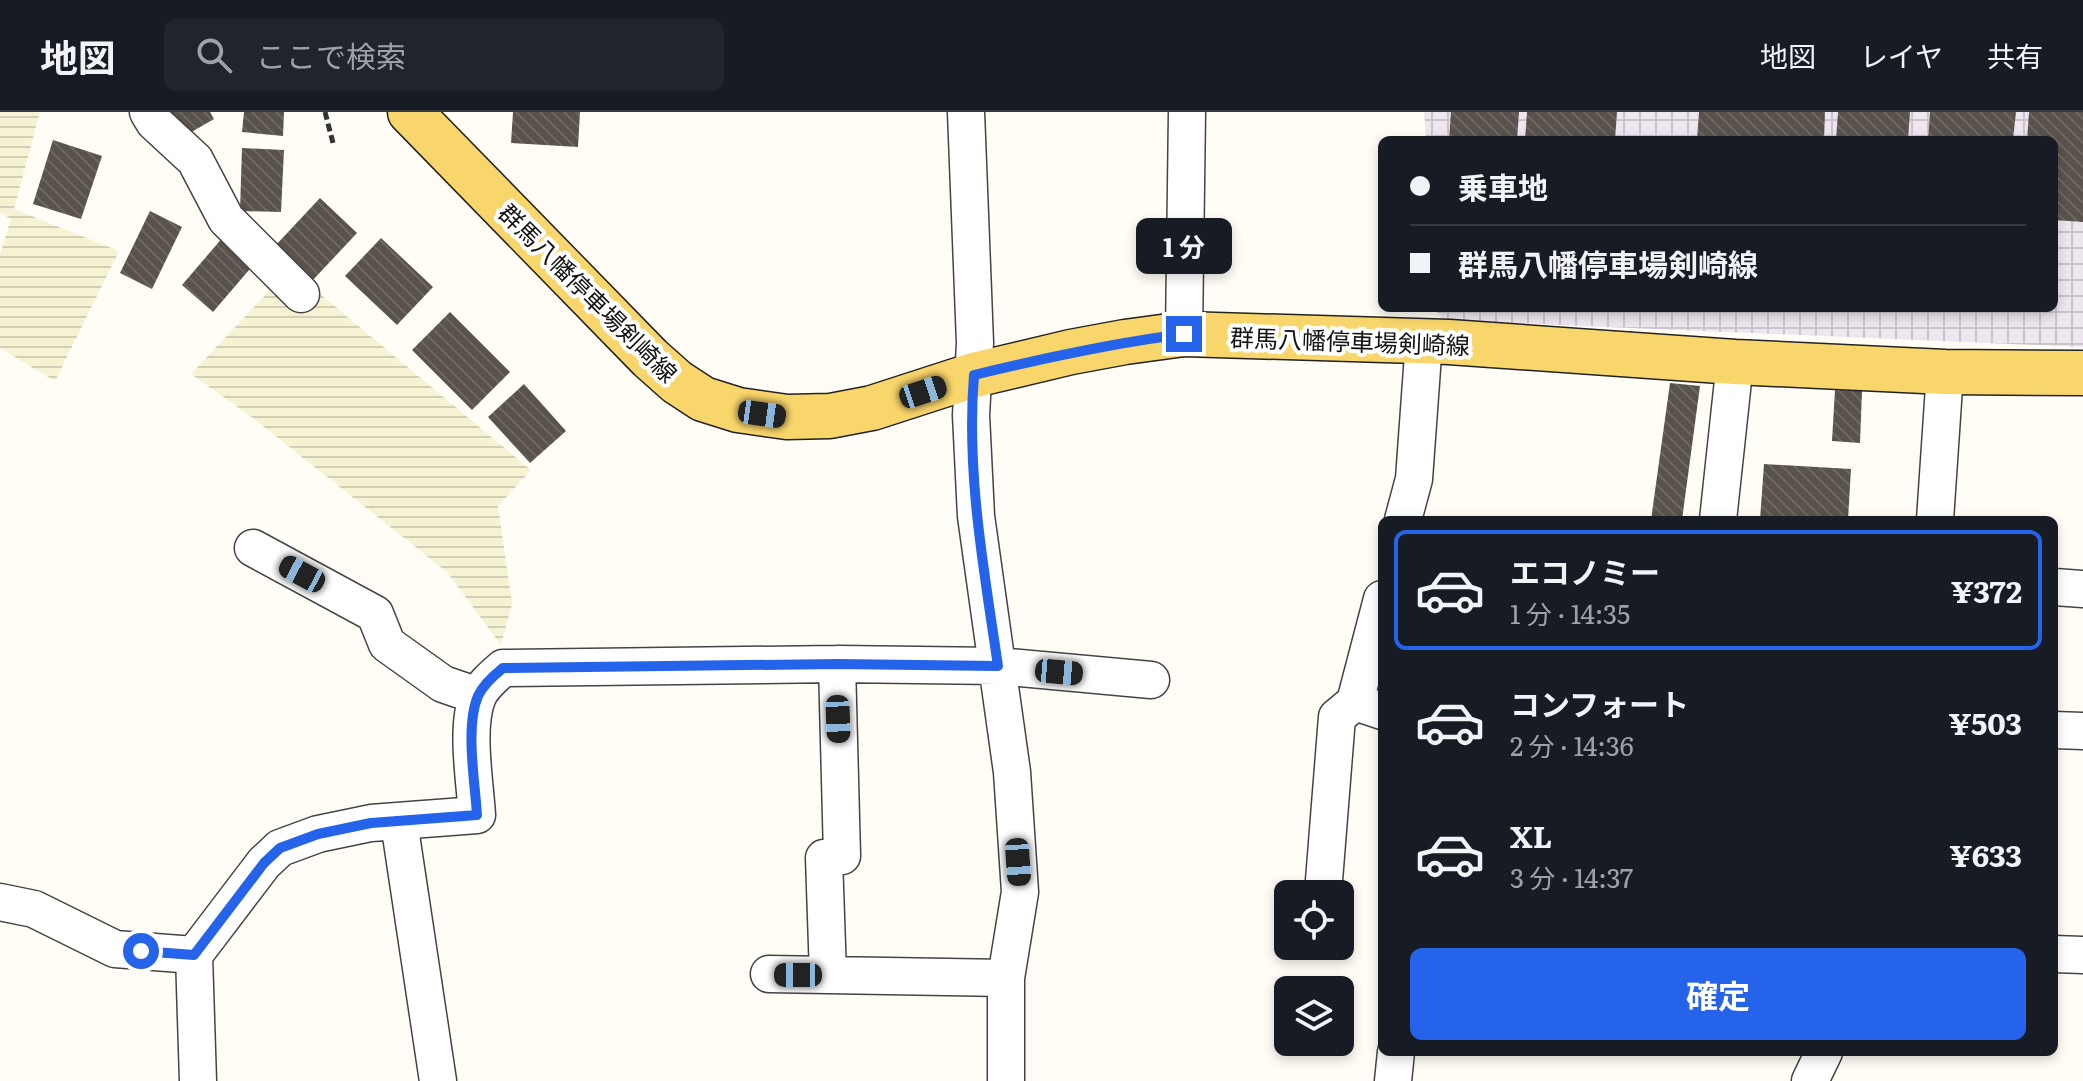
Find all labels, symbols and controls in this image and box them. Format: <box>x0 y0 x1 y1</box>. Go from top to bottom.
search box <box>164 19 724 91</box>
text: 地図 <box>40 27 116 84</box>
icon: search <box>192 33 236 77</box>
text: ここで検索 <box>256 33 406 77</box>
text: 地図 <box>1760 34 1816 76</box>
text: レイヤ <box>1860 34 1943 76</box>
text: 共有 <box>1987 34 2043 76</box>
text: 乗車地 <box>1458 164 1548 208</box>
street label: 群馬八幡停車場剣崎線 <box>492 195 686 389</box>
callout: 1 分 <box>1136 218 1232 274</box>
text: 1 分 <box>1163 226 1205 265</box>
text: 群馬八幡停車場剣崎線 <box>1458 241 1758 285</box>
route end <box>1166 316 1202 352</box>
street label: 群馬八幡停車場剣崎線 <box>1229 318 1471 362</box>
car <box>896 373 950 411</box>
car <box>737 399 787 429</box>
text: エコノミー <box>1510 549 1660 593</box>
car <box>275 552 329 596</box>
icon: car <box>1414 554 1486 626</box>
text: ¥372 <box>1951 568 2022 612</box>
text: 1 分 · 14:35 <box>1510 593 1630 632</box>
car <box>1034 658 1084 686</box>
text: コンフォート <box>1510 681 1689 725</box>
icon: car <box>1414 686 1486 758</box>
car <box>825 695 851 743</box>
text: ¥503 <box>1949 700 2022 744</box>
text: 2 分 · 14:36 <box>1510 725 1634 764</box>
text: XL <box>1510 813 1552 857</box>
icon: car <box>1414 818 1486 890</box>
text: ¥633 <box>1949 832 2022 876</box>
car <box>1004 837 1032 887</box>
text: 3 分 · 14:37 <box>1510 857 1633 896</box>
map controls <box>1274 880 1354 1056</box>
button: locate <box>1274 880 1354 960</box>
route start <box>123 933 159 969</box>
button: 確定 <box>1410 948 2026 1040</box>
car <box>774 963 822 987</box>
button: layers <box>1274 976 1354 1056</box>

